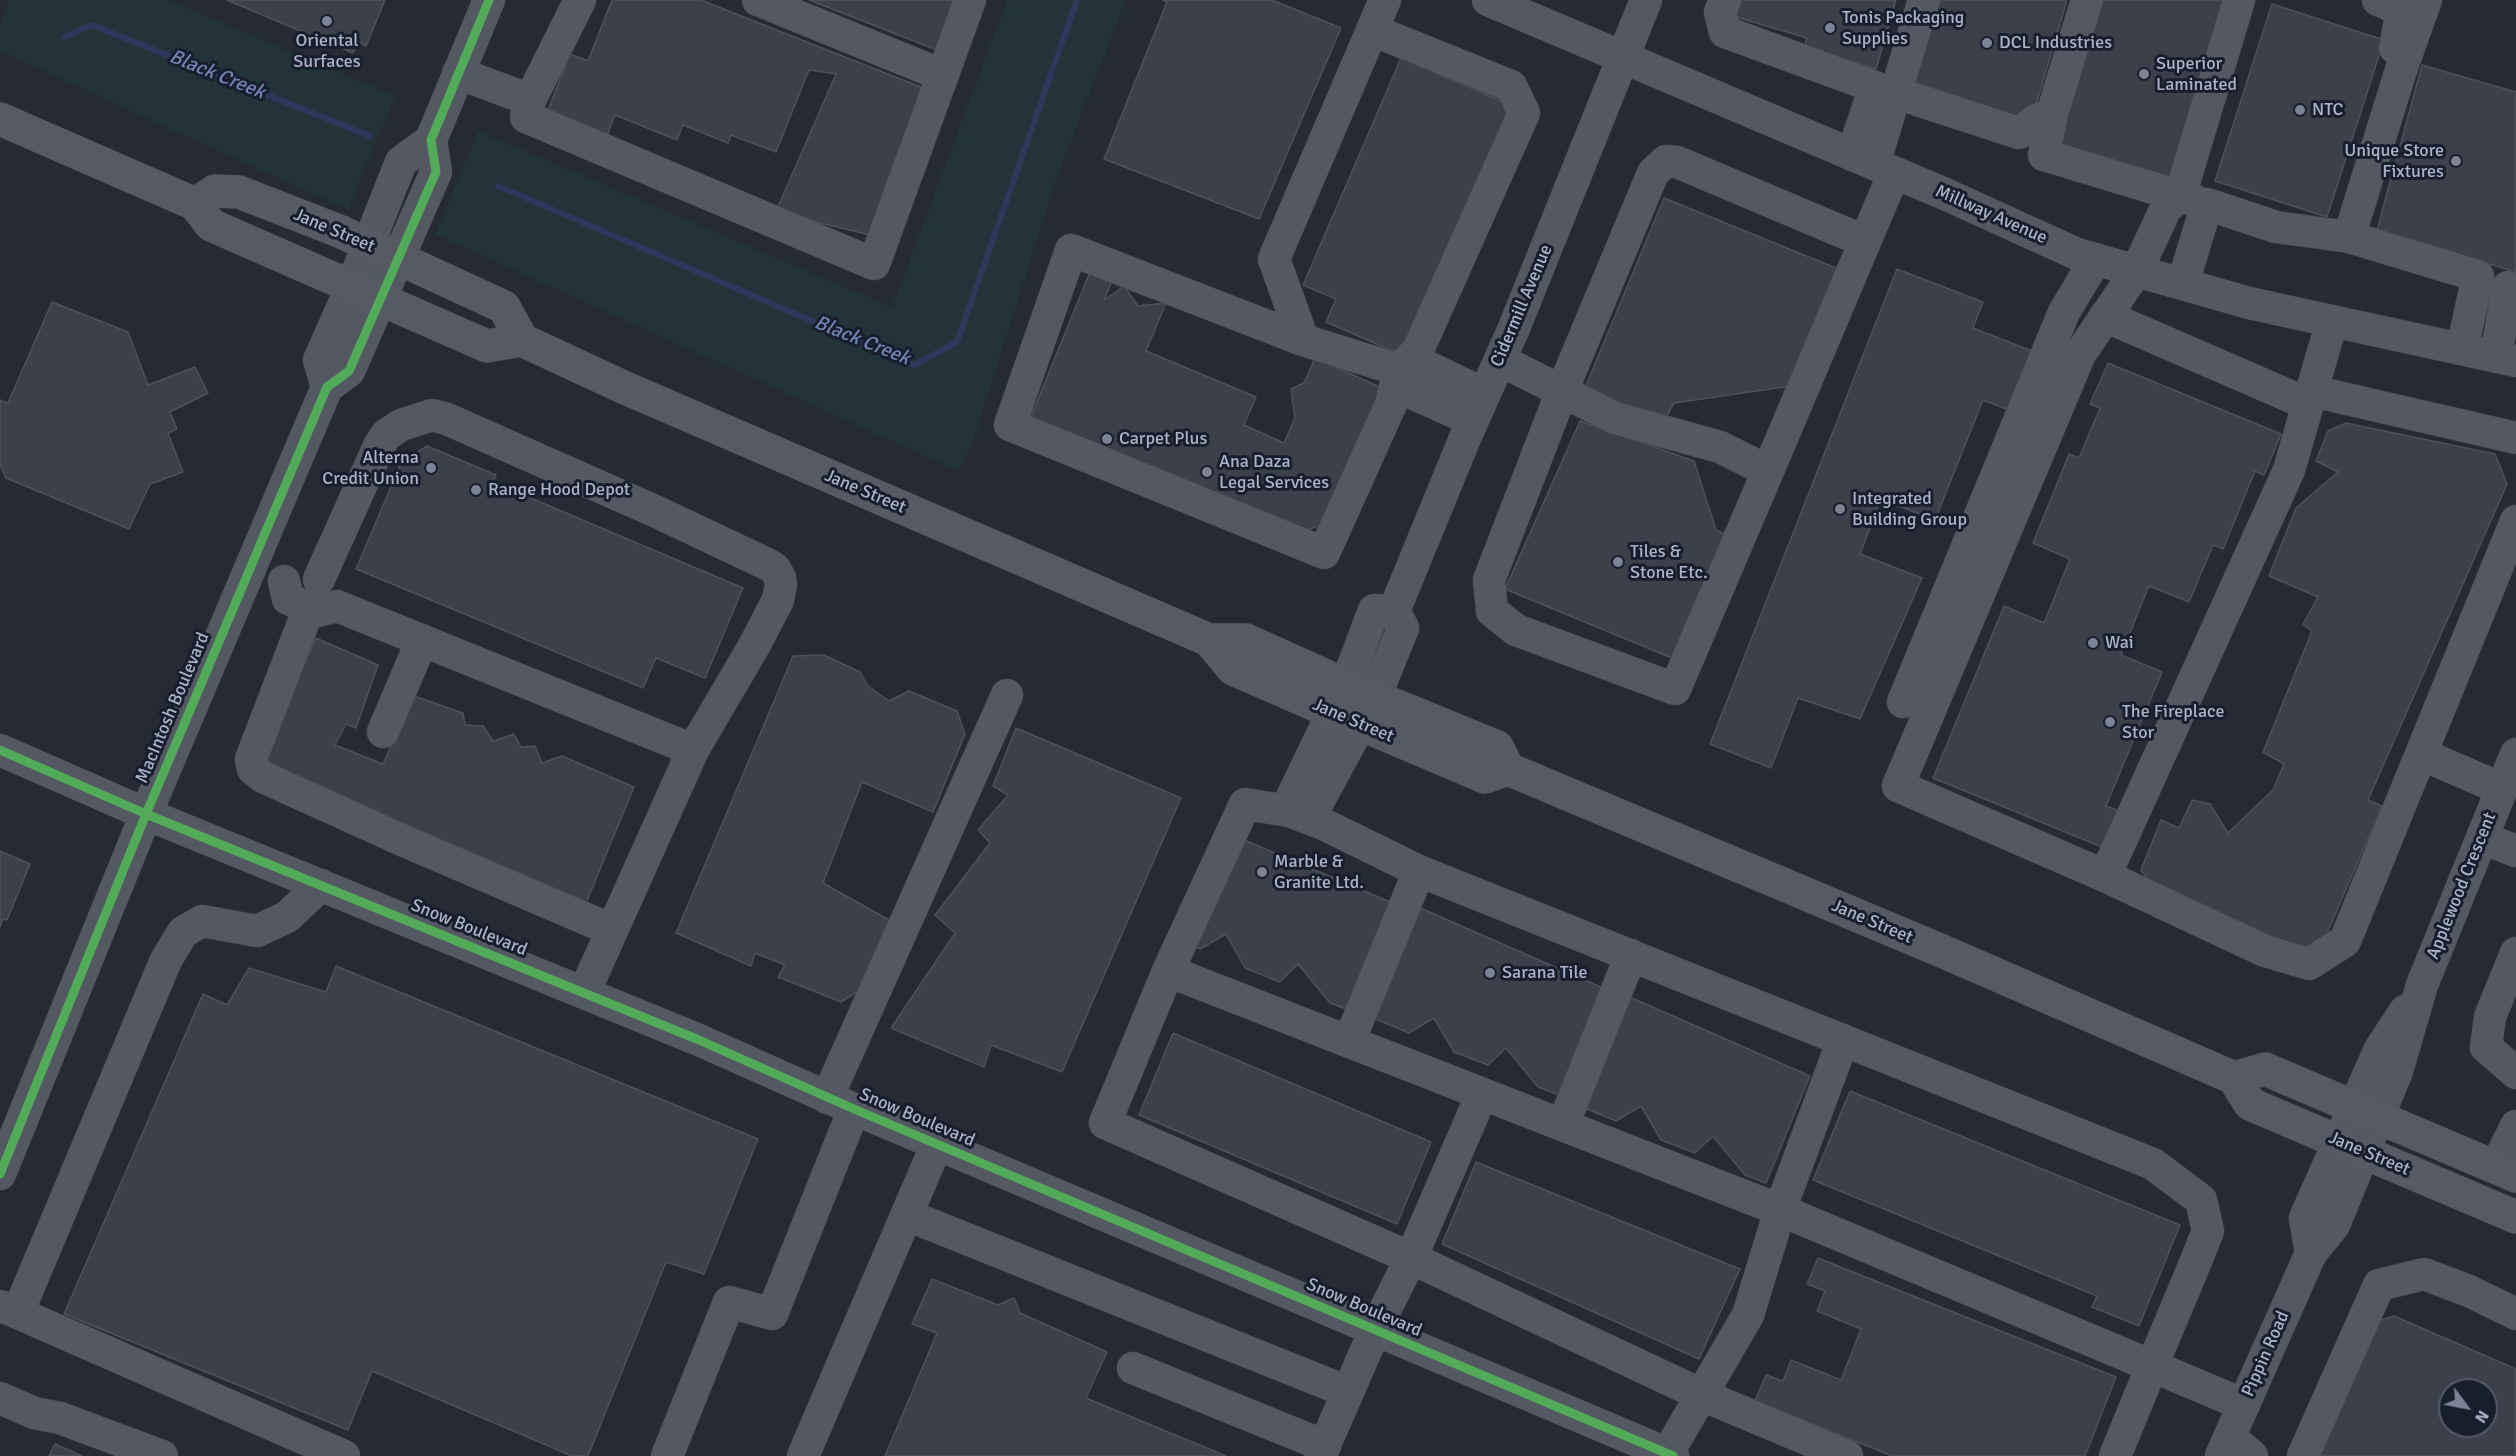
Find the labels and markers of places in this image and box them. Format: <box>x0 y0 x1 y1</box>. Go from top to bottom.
place label: Tonis Packaging Supplies <box>1842 7 1964 50</box>
marker: Oriental Surfaces <box>320 14 334 28</box>
marker: Tonis Packaging Supplies <box>1823 21 1837 35</box>
place label: Oriental Surfaces <box>293 30 361 72</box>
place label: DCL Industries <box>1999 32 2112 54</box>
marker: DCL Industries <box>1980 36 1994 50</box>
place label: Superior Laminated <box>2156 53 2237 96</box>
marker: Superior Laminated <box>2137 67 2151 81</box>
place label: NTC <box>2312 99 2343 121</box>
marker: NTC <box>2293 103 2307 117</box>
place label: Unique Store Fixtures <box>2344 140 2444 182</box>
marker: Unique Store Fixtures <box>2449 154 2463 168</box>
place label: Carpet Plus <box>1119 428 1207 450</box>
marker: Carpet Plus <box>1100 432 1114 446</box>
place label: Alterna Credit Union <box>322 447 419 490</box>
place label: Ana Daza Legal Services <box>1219 451 1329 494</box>
marker: Alterna Credit Union <box>424 461 438 475</box>
marker: Ana Daza Legal Services <box>1200 465 1214 479</box>
place label: Range Hood Depot <box>488 479 630 501</box>
marker: Range Hood Depot <box>469 483 483 497</box>
place label: Integrated Building Group <box>1852 488 1967 530</box>
marker: Integrated Building Group <box>1833 502 1847 516</box>
place label: Tiles & Stone Etc. <box>1630 541 1708 584</box>
marker: Tiles & Stone Etc. <box>1611 555 1625 569</box>
place label: Wai <box>2105 632 2134 654</box>
marker: Wai <box>2086 636 2100 650</box>
place label: The Fireplace Stor <box>2122 701 2224 744</box>
marker: The Fireplace Stor <box>2103 715 2117 729</box>
place label: Marble & Granite Ltd. <box>1274 851 1364 894</box>
marker: Marble & Granite Ltd. <box>1255 865 1269 879</box>
place label: Sarana Tile <box>1502 962 1587 984</box>
marker: Sarana Tile <box>1483 966 1497 980</box>

